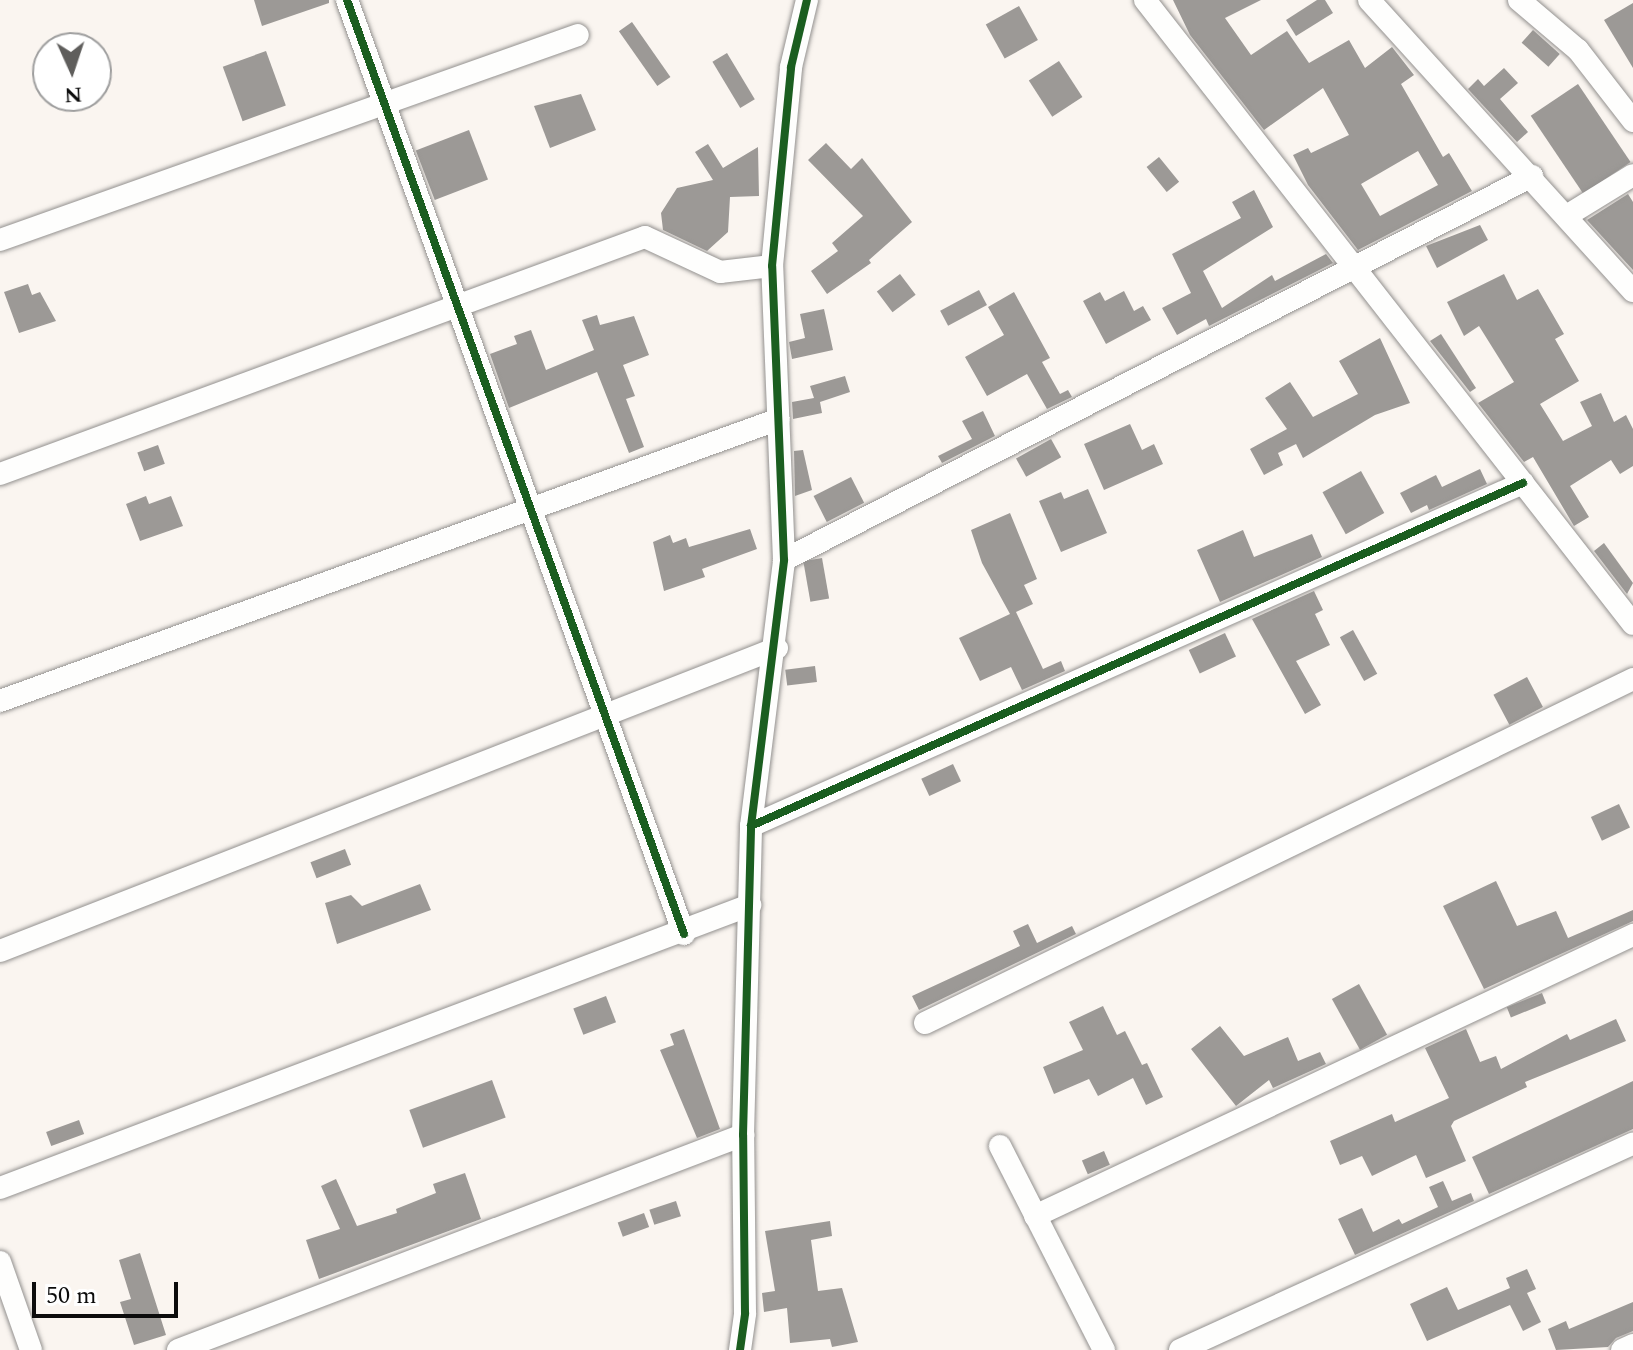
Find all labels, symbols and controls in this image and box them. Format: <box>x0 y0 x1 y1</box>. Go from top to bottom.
north arrow <box>32 32 112 112</box>
text: N <box>63 78 83 111</box>
scale bar <box>36 1266 182 1316</box>
text: 50 m <box>46 1278 97 1314</box>

